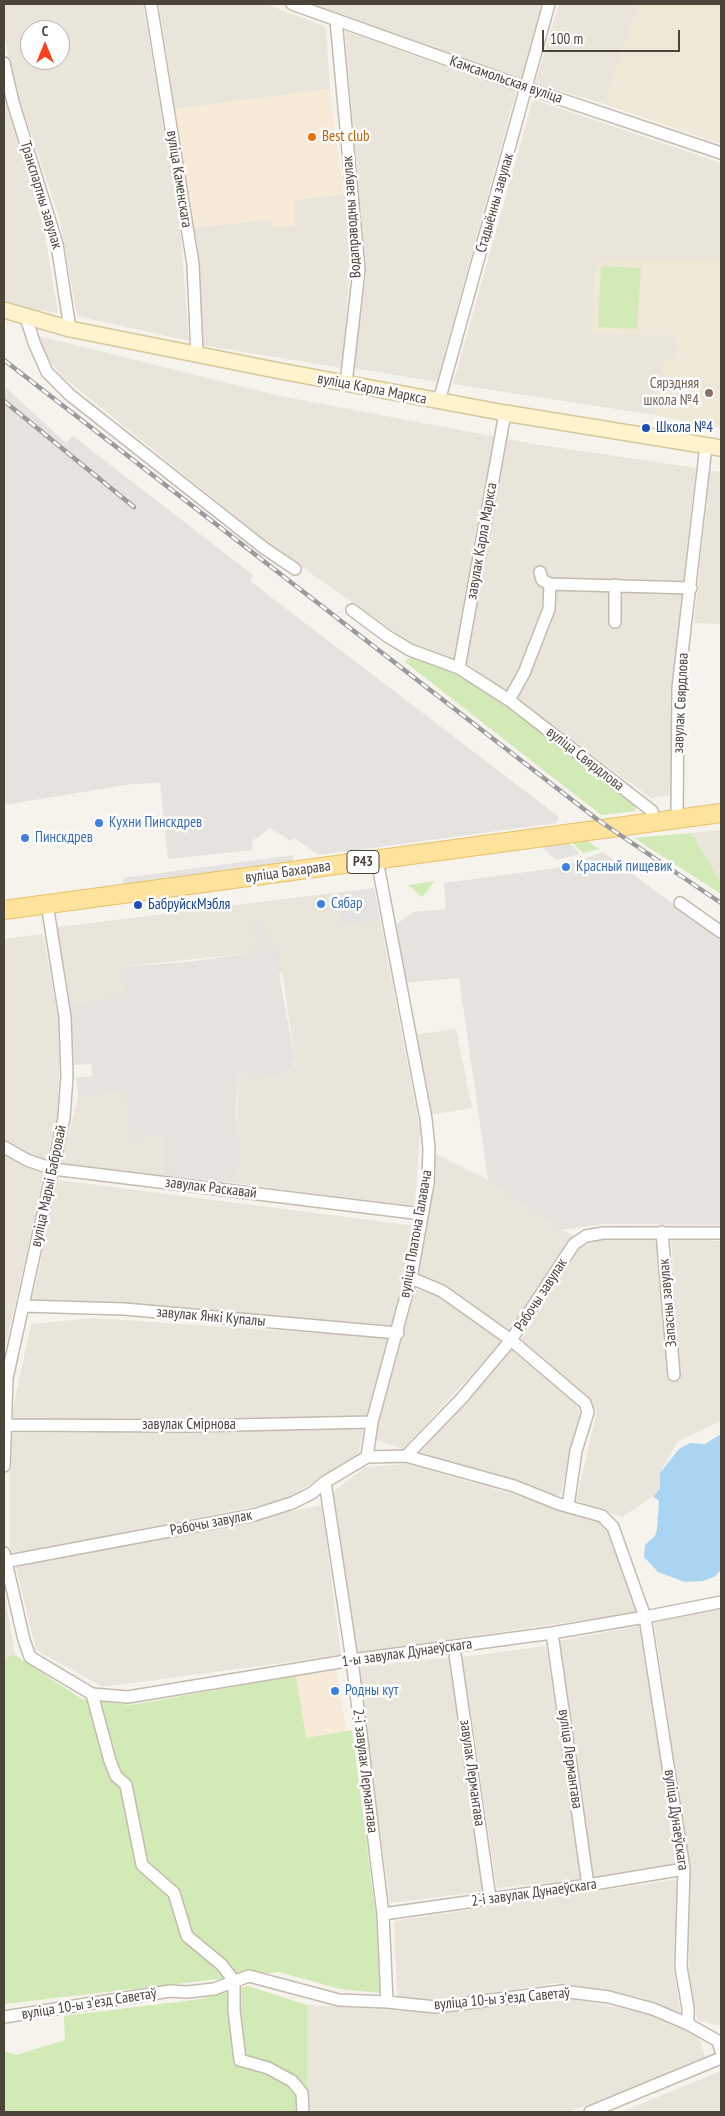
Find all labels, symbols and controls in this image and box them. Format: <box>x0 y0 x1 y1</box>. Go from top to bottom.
north arrow <box>20 20 70 70</box>
scale bar <box>545 20 682 52</box>
text: С <box>42 22 48 40</box>
text: 100 m <box>550 29 583 48</box>
street label: Камсамольская вуліца <box>447 52 565 108</box>
place label: Best club <box>322 128 369 146</box>
street label: вуліца Каменскага <box>162 129 196 229</box>
marker: Best club <box>306 131 318 143</box>
street label: Транспартны завулак <box>16 139 66 251</box>
street label: Стадыённы завулак <box>472 151 518 255</box>
street label: Водаправодны завулак <box>339 155 365 279</box>
street label: вуліца Карла Маркса <box>316 370 428 408</box>
place label: Сярэдняя школа №4 <box>644 375 699 410</box>
marker: Сярэдняя школа №4 <box>703 387 715 399</box>
place label: Школа №4 <box>656 419 713 437</box>
marker: Школа №4 <box>640 422 652 434</box>
street label: завулак Карла Маркса <box>463 481 501 601</box>
street label: завулак Свярдлова <box>669 652 693 754</box>
street label: вуліца Свярдлова <box>543 723 627 795</box>
place label: Кухни Пинскдрев <box>109 814 202 832</box>
marker: Кухни Пинскдрев <box>93 817 105 829</box>
place label: Пинскдрев <box>35 829 93 847</box>
marker: Пинскдрев <box>19 832 31 844</box>
road number: Р43 <box>347 850 379 874</box>
street label: вуліца Бахарава <box>244 857 332 887</box>
place label: Красный пищевик <box>576 858 672 876</box>
marker: Красный пищевик <box>560 861 572 873</box>
place label: Сябар <box>331 895 362 913</box>
place label: БабруйскМэбля <box>148 896 230 914</box>
marker: Сябар <box>315 898 327 910</box>
marker: БабруйскМэбля <box>132 899 144 911</box>
street label: вуліца Марыі Бабровай <box>27 1123 71 1249</box>
street label: вуліца Платона Галавача <box>396 1169 436 1299</box>
street label: завулак Раскавай <box>164 1173 258 1203</box>
street label: Рабочы завулак <box>511 1255 571 1335</box>
street label: Запасны завулак <box>655 1258 681 1348</box>
street label: завулак Янкі Купалы <box>156 1303 266 1331</box>
street label: завулак Смірнова <box>142 1416 236 1434</box>
street label: Рабочы завулак <box>168 1506 254 1540</box>
street label: 1-ы завулак Дунаеўскага <box>341 1635 473 1671</box>
place label: Родны кут <box>345 1682 398 1700</box>
marker: Родны кут <box>329 1685 341 1697</box>
street label: 2-і завулак Лермантава <box>348 1708 382 1834</box>
street label: вуліца Лермантава <box>554 1708 586 1810</box>
street label: завулак Лермантава <box>456 1719 488 1827</box>
street label: вуліца Дунаеўскага <box>660 1768 692 1872</box>
street label: 2-і завулак Дунаеўскага <box>470 1875 598 1911</box>
street label: вуліца 10-ы зʼезд Саветаў <box>20 1984 158 2024</box>
street label: вуліца 10-ы зʼезд Саветаў <box>433 1984 571 2014</box>

